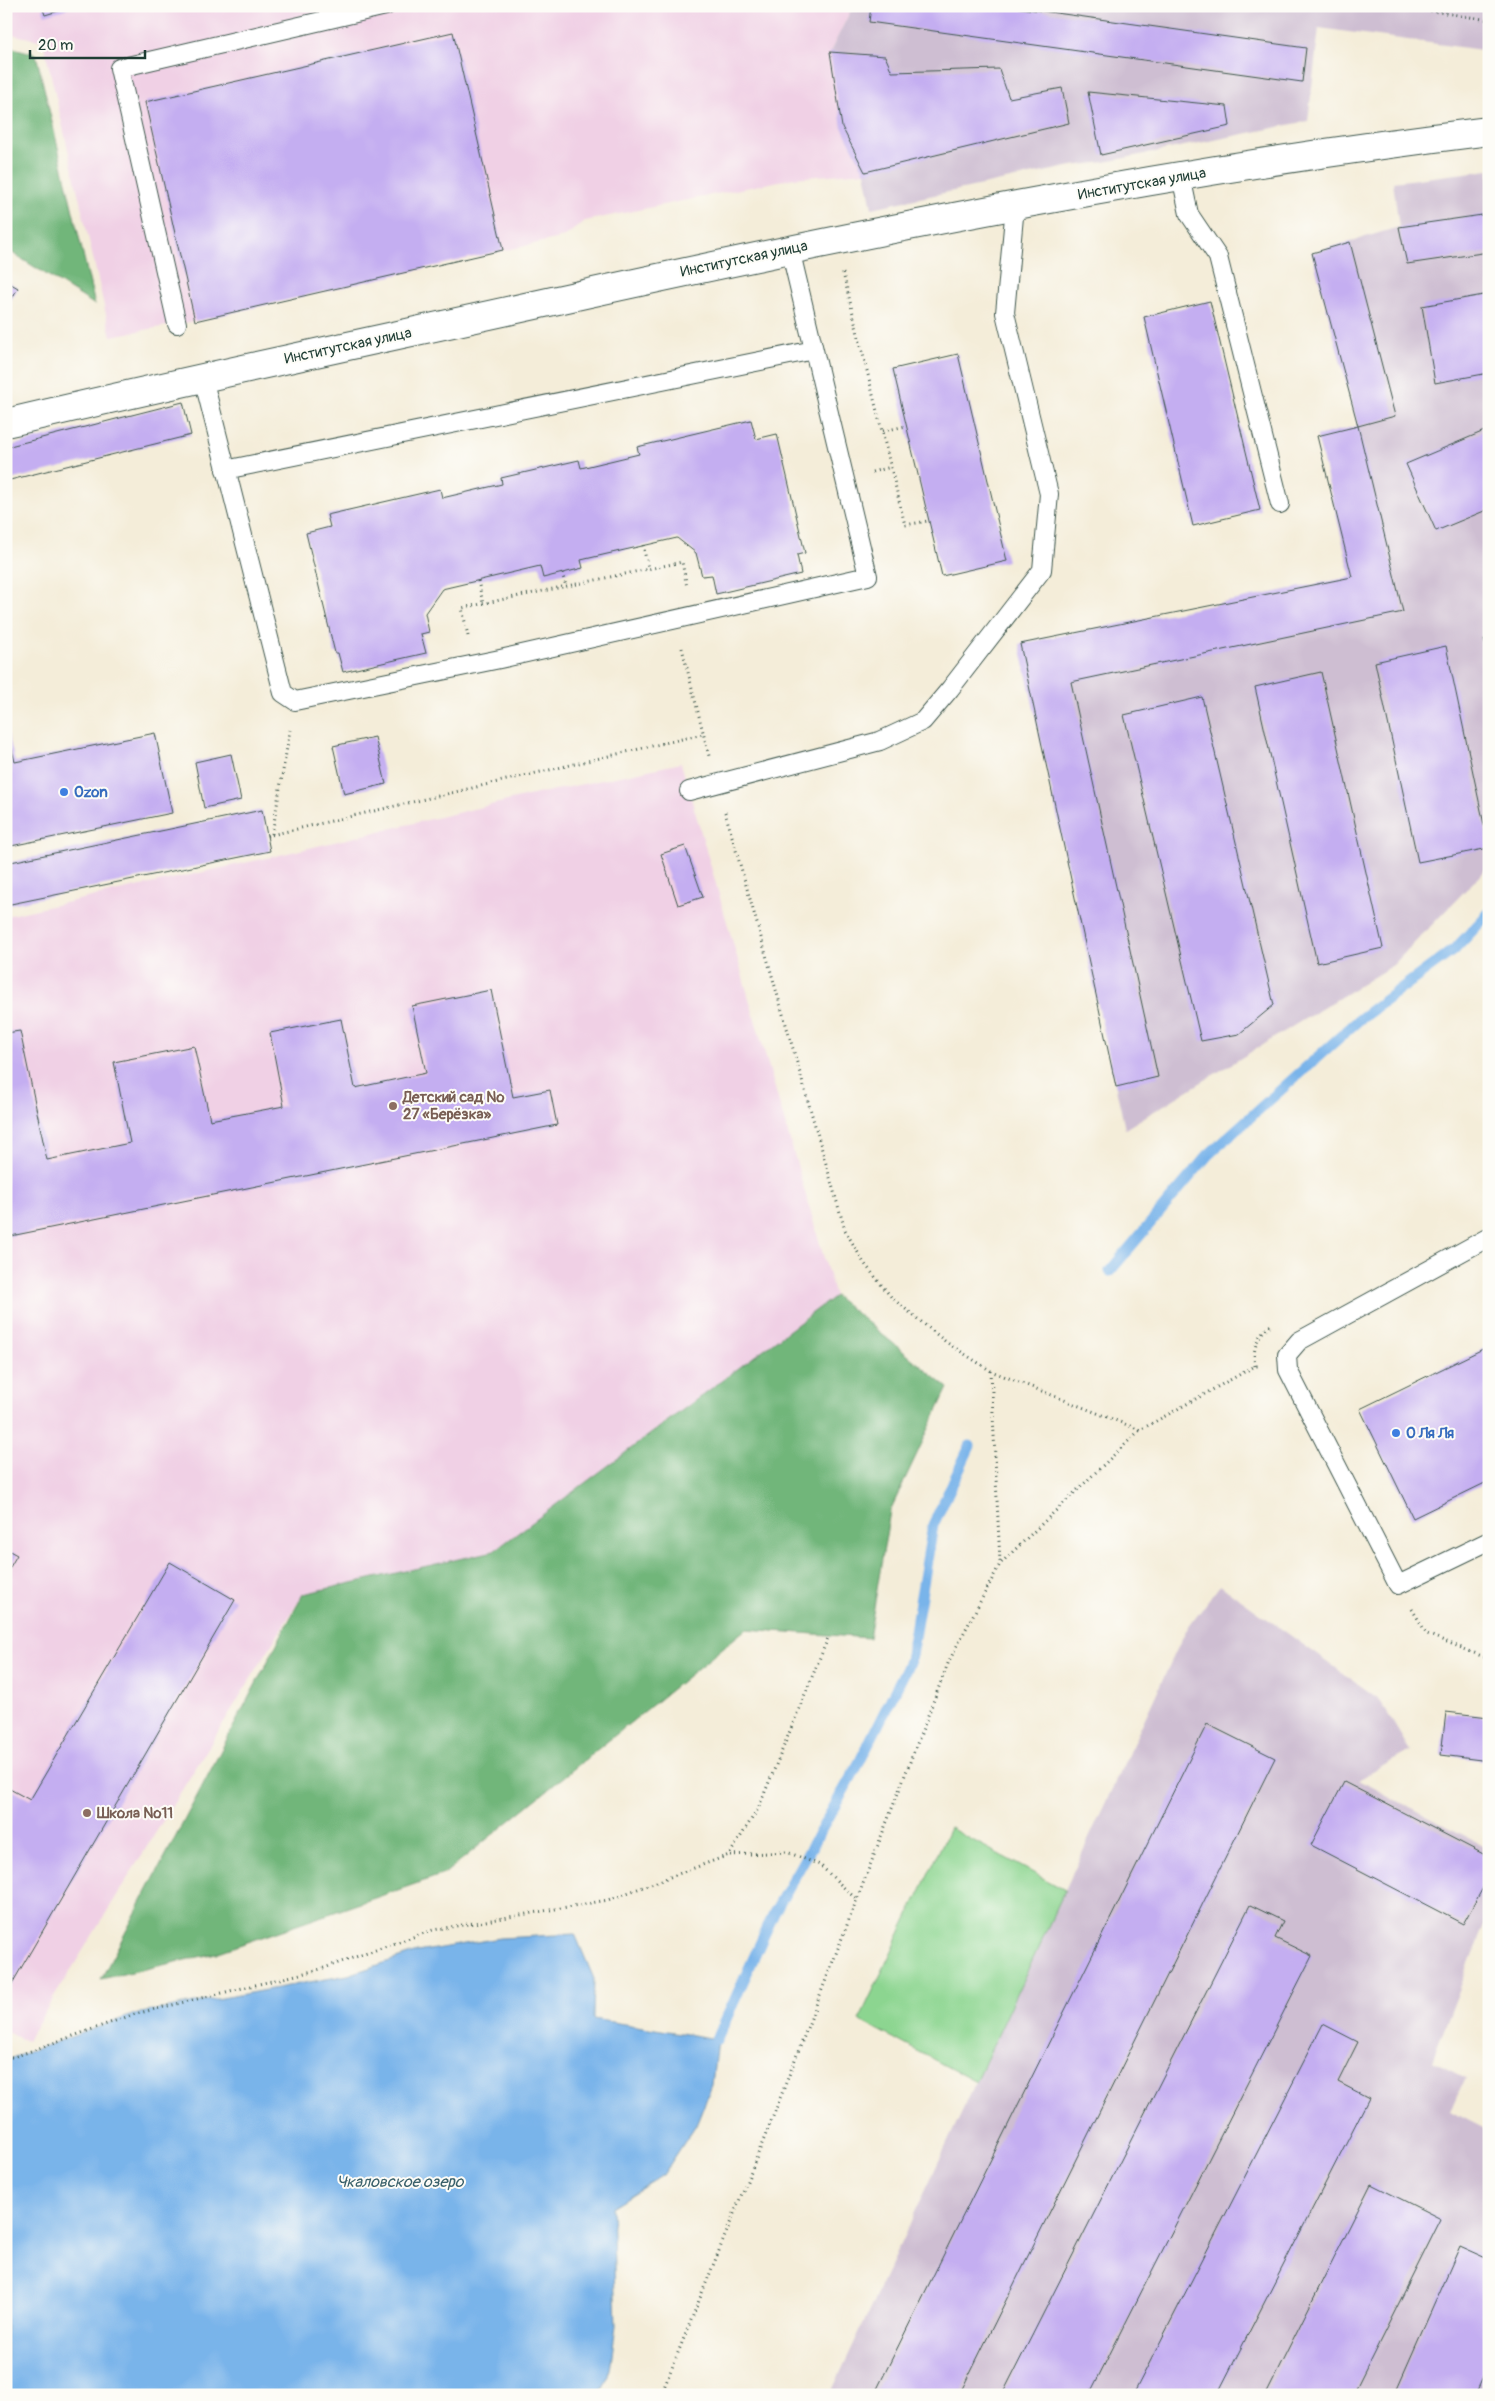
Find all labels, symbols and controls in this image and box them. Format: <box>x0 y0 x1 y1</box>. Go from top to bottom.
scale bar <box>30 28 145 60</box>
text: 20 m <box>38 36 73 55</box>
street label: Институтская улица <box>1077 163 1207 205</box>
street label: Институтская улица <box>679 236 809 282</box>
street label: Институтская улица <box>283 323 413 369</box>
place label: Ozon <box>74 783 108 802</box>
marker: Ozon <box>58 786 70 798</box>
place label: Детский сад № 27 «Берёзка» <box>402 1088 505 1124</box>
marker: Детский сад № 27 «Берёзка» <box>387 1100 399 1112</box>
place label: О Ля Ля <box>1406 1424 1454 1443</box>
marker: О Ля Ля <box>1390 1427 1402 1439</box>
place label: Школа №11 <box>96 1804 173 1823</box>
marker: Школа №11 <box>81 1807 93 1819</box>
water label: Чкаловское озеро <box>337 2172 465 2192</box>

